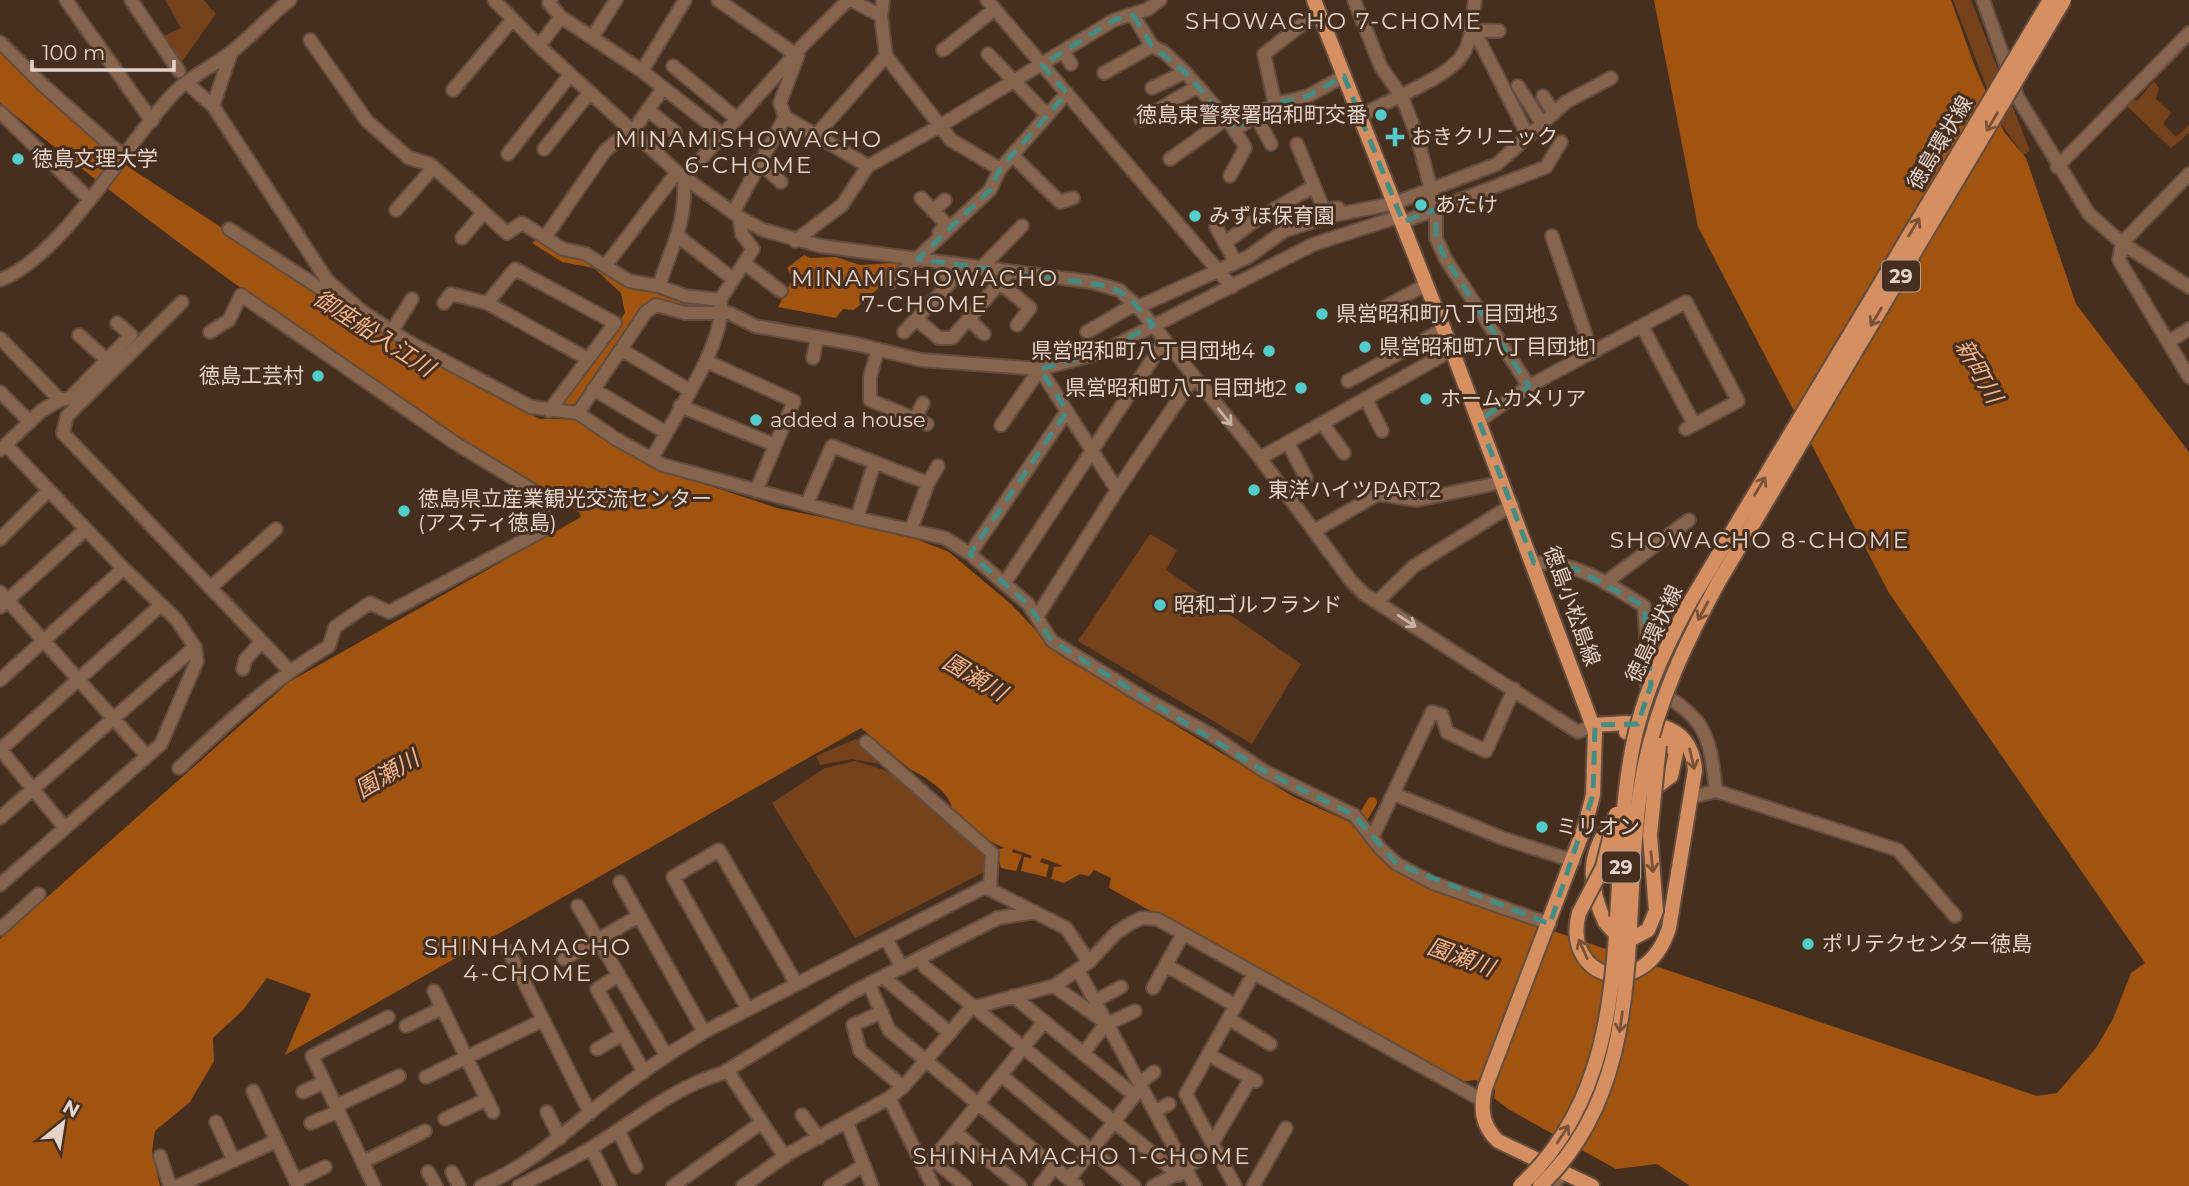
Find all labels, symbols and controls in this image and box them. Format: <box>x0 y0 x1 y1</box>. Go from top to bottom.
district label: SHOWACHO 7-CHOME <box>1185 7 1483 35</box>
scale bar <box>32 28 173 72</box>
text: 100 m <box>42 40 105 65</box>
street label: 徳島環状線 <box>1902 91 1977 194</box>
place label: 徳島東警察署昭和町交番 <box>1136 102 1367 127</box>
marker: 徳島東警察署昭和町交番 <box>1373 107 1389 123</box>
one-way arrow <box>1985 111 1999 131</box>
place label: おきクリニック <box>1411 124 1558 149</box>
district label: MINAMISHOWACHO 6-CHOME <box>615 125 883 179</box>
marker: おきクリニック <box>1385 127 1405 147</box>
place label: 徳島文理大学 <box>32 146 158 171</box>
marker: 徳島文理大学 <box>10 151 26 167</box>
place label: あたけ <box>1435 192 1498 217</box>
marker: あたけ <box>1413 197 1429 213</box>
place label: みずほ保育園 <box>1209 203 1335 228</box>
marker: みずほ保育園 <box>1187 208 1203 224</box>
one-way arrow <box>1908 218 1922 238</box>
road number: 29 <box>1882 260 1920 292</box>
district label: MINAMISHOWACHO 7-CHOME <box>791 264 1059 318</box>
water label: 御座船入江川 <box>309 284 442 384</box>
place label: 県営昭和町八丁目団地3 <box>1336 301 1558 326</box>
marker: 県営昭和町八丁目団地3 <box>1314 306 1330 322</box>
one-way arrow <box>1868 307 1882 327</box>
place label: 県営昭和町八丁目団地1 <box>1379 334 1597 359</box>
water label: 新町川 <box>1950 334 2010 410</box>
place label: 県営昭和町八丁目団地4 <box>1031 338 1255 363</box>
marker: 県営昭和町八丁目団地1 <box>1357 339 1373 355</box>
marker: 県営昭和町八丁目団地4 <box>1261 343 1277 359</box>
place label: 徳島工芸村 <box>199 363 304 388</box>
marker: 徳島工芸村 <box>310 368 326 384</box>
place label: 県営昭和町八丁目団地2 <box>1065 375 1287 400</box>
marker: 県営昭和町八丁目団地2 <box>1293 380 1309 396</box>
place label: ホームカメリア <box>1440 386 1586 411</box>
marker: ホームカメリア <box>1418 391 1434 407</box>
place label: added a house <box>770 407 926 432</box>
one-way arrow <box>1217 408 1232 426</box>
marker: added a house <box>748 412 764 428</box>
one-way arrow <box>1753 476 1767 496</box>
place label: 東洋ハイツPART2 <box>1268 477 1441 502</box>
marker: 東洋ハイツPART2 <box>1246 482 1262 498</box>
place label: 徳島県立産業観光交流センター (アスティ徳島) <box>418 486 712 535</box>
marker: 徳島県立産業観光交流センター (アスティ徳島) <box>396 503 412 519</box>
district label: SHOWACHO 8-CHOME <box>1610 526 1910 554</box>
street label: 徳島小松島線 <box>1539 542 1606 669</box>
street label: 徳島環状線 <box>1620 581 1687 687</box>
place label: 昭和ゴルフランド <box>1174 592 1342 617</box>
marker: 昭和ゴルフランド <box>1152 597 1168 613</box>
one-way arrow <box>1696 600 1709 621</box>
one-way arrow <box>1397 614 1416 629</box>
water label: 園瀬川 <box>938 647 1014 708</box>
water label: 園瀬川 <box>350 743 426 804</box>
one-way arrow <box>1686 748 1699 770</box>
place label: ミリオン <box>1556 814 1640 839</box>
marker: ミリオン <box>1534 819 1550 835</box>
one-way arrow <box>1646 851 1659 873</box>
road number: 29 <box>1602 852 1640 882</box>
place label: ポリテクセンター徳島 <box>1822 931 2032 956</box>
water label: 園瀬川 <box>1424 932 1501 983</box>
district label: SHINHAMACHO 4-CHOME <box>424 933 632 987</box>
marker: ポリテクセンター徳島 <box>1800 936 1816 952</box>
one-way arrow <box>1576 939 1589 960</box>
one-way arrow <box>1614 1010 1627 1033</box>
north arrow <box>28 1088 98 1158</box>
text: N <box>59 1095 84 1123</box>
one-way arrow <box>1556 1125 1571 1144</box>
district label: SHINHAMACHO 1-CHOME <box>912 1142 1252 1170</box>

